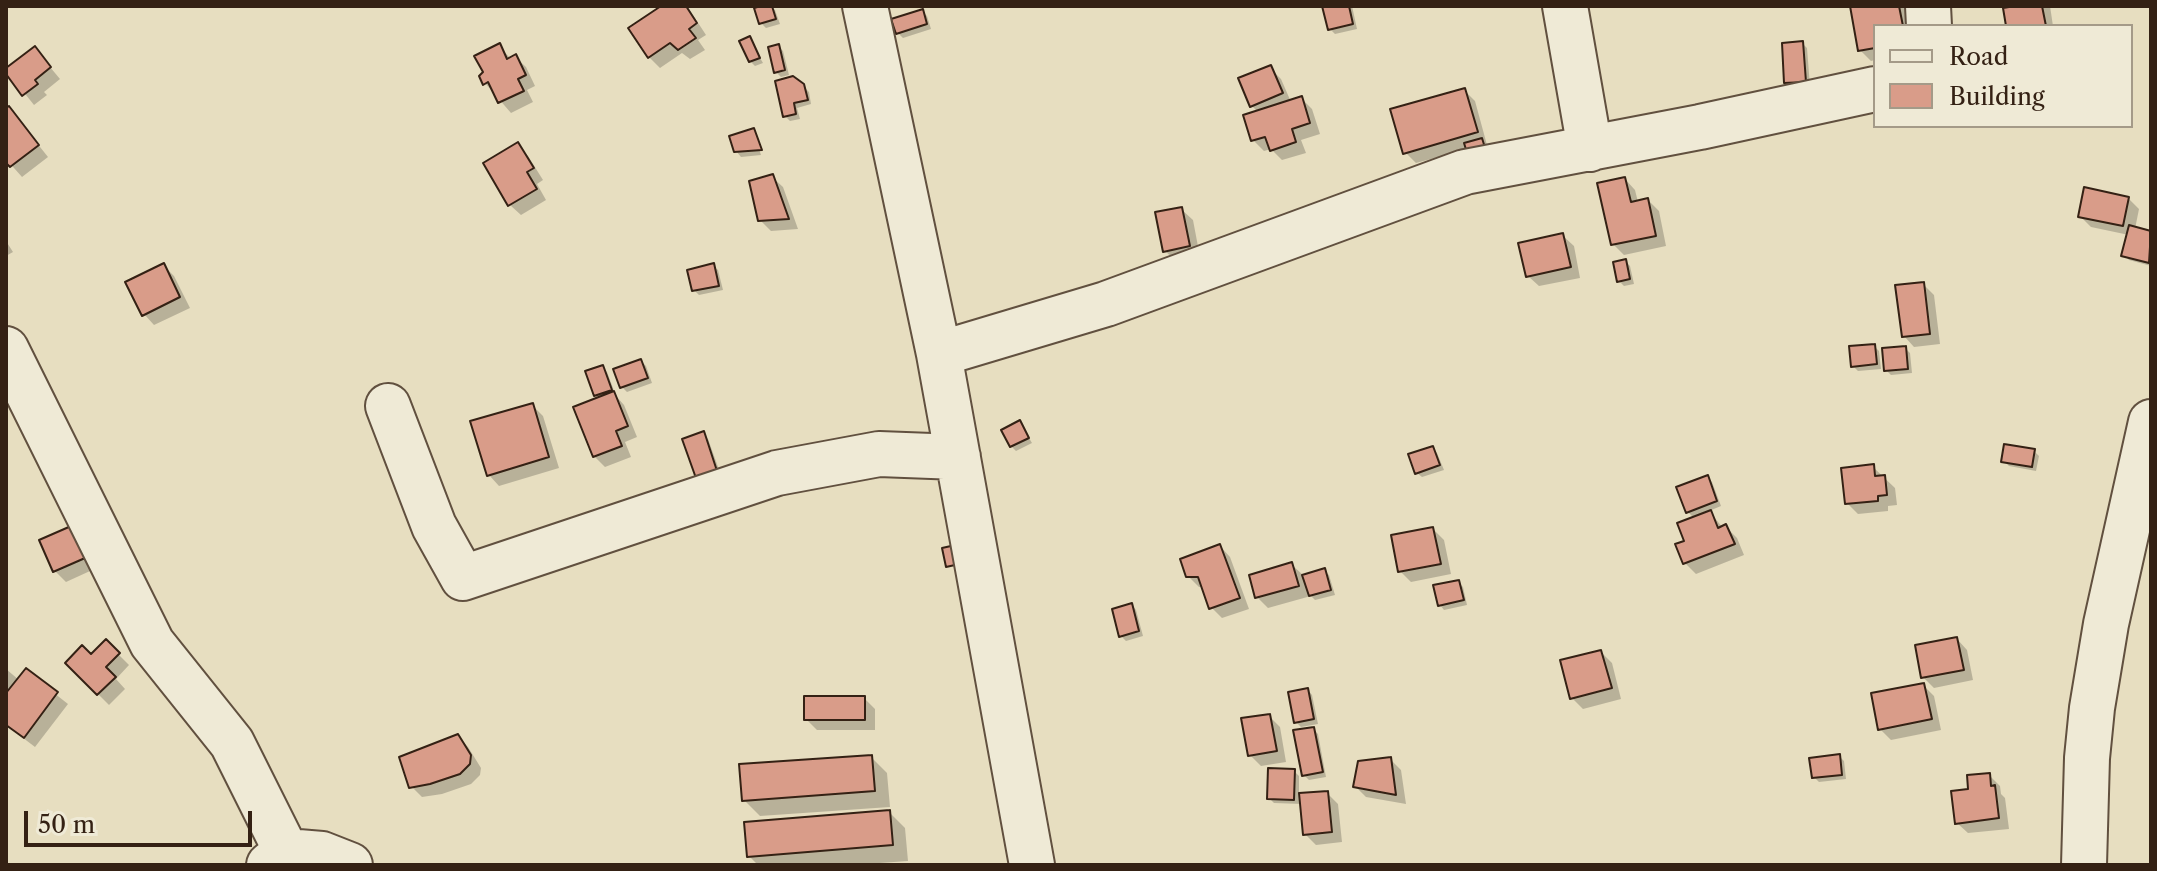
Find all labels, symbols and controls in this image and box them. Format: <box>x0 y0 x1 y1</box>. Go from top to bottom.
legend <box>1873 24 2133 128</box>
text: Road <box>1949 42 2008 71</box>
text: Building <box>1949 82 2045 111</box>
scale bar <box>28 795 256 845</box>
text: 50 m <box>38 810 95 839</box>

